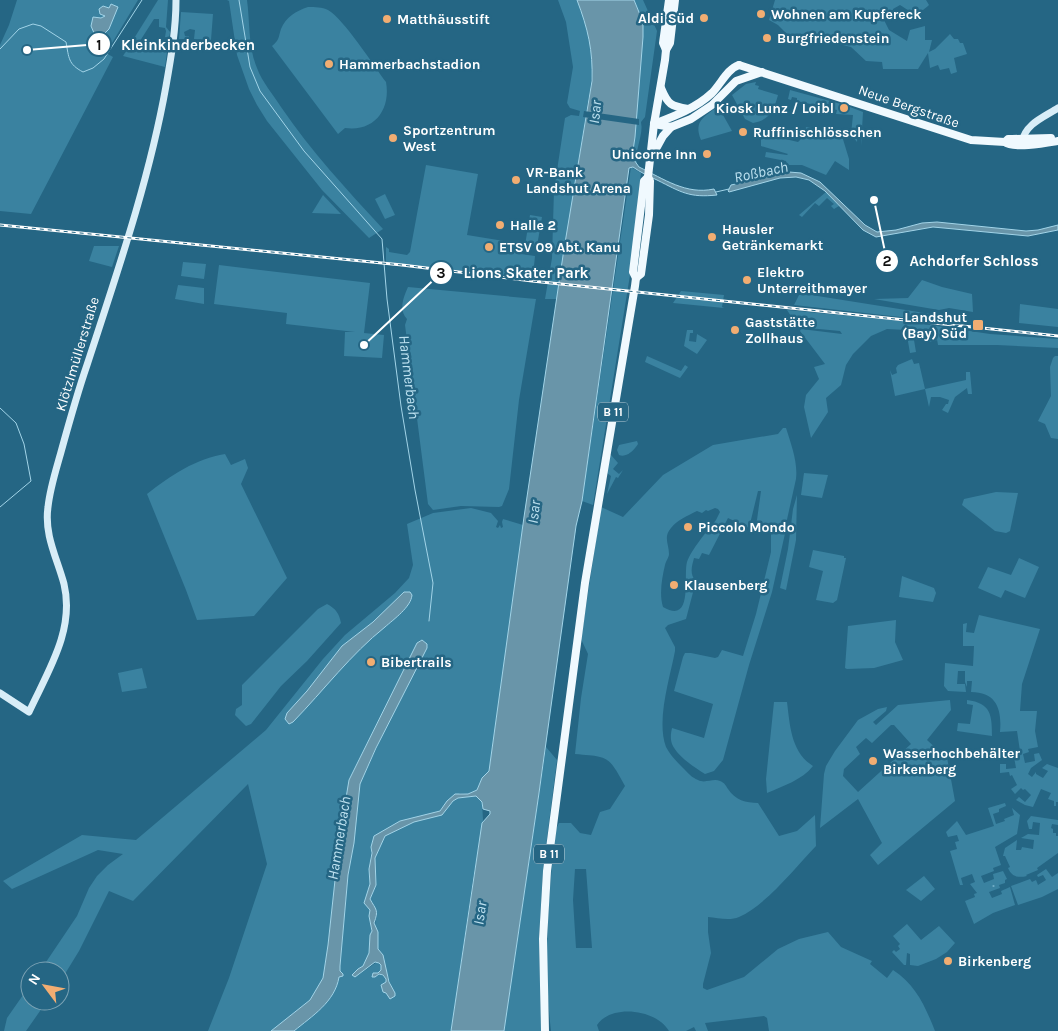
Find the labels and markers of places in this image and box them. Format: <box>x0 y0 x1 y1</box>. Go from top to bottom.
place label: Wohnen am Kupfereck <box>771 6 922 23</box>
marker: Wohnen am Kupfereck <box>755 8 767 20</box>
place label: Aldi Süd <box>638 10 694 27</box>
place label: Matthäusstift <box>397 11 490 28</box>
marker: Aldi Süd <box>698 12 710 24</box>
marker: Matthäusstift <box>381 13 393 25</box>
callout: Kleinkinderbecken <box>86 29 265 59</box>
place label: Burgfriedenstein <box>777 30 889 47</box>
marker: Burgfriedenstein <box>761 32 773 44</box>
place label: Hammerbachstadion <box>339 56 480 73</box>
marker: Hammerbachstadion <box>323 58 335 70</box>
place label: Kiosk Lunz / Loibl <box>716 100 834 117</box>
marker: Kiosk Lunz / Loibl <box>838 102 850 114</box>
place label: Sportzentrum West <box>403 122 496 155</box>
place label: Ruffinischlösschen <box>753 124 882 141</box>
marker: Ruffinischlösschen <box>737 126 749 138</box>
marker: Sportzentrum West <box>387 132 399 144</box>
place label: Unicorne Inn <box>612 146 697 163</box>
marker: Unicorne Inn <box>701 148 713 160</box>
place label: VR-Bank Landshut Arena <box>526 164 631 197</box>
marker: VR-Bank Landshut Arena <box>510 174 522 186</box>
place label: Halle 2 <box>510 217 556 234</box>
marker: Halle 2 <box>494 219 506 231</box>
place label: Hausler Getränkemarkt <box>722 221 824 254</box>
marker: Hausler Getränkemarkt <box>706 231 718 243</box>
place label: ETSV 09 Abt. Kanu <box>499 239 621 256</box>
marker: ETSV 09 Abt. Kanu <box>483 241 495 253</box>
callout: Achdorfer Schloss <box>875 246 1049 276</box>
callout: Lions Skater Park <box>429 258 598 288</box>
place label: Elektro Unterreithmayer <box>757 264 868 297</box>
marker: Elektro Unterreithmayer <box>741 274 753 286</box>
place label: Landshut (Bay) Süd <box>902 309 967 342</box>
place label: Gaststätte Zollhaus <box>745 314 815 347</box>
marker: Landshut (Bay) Süd <box>971 318 985 332</box>
marker: Gaststätte Zollhaus <box>729 324 741 336</box>
place label: Piccolo Mondo <box>698 519 795 536</box>
marker: Piccolo Mondo <box>682 521 694 533</box>
place label: Klausenberg <box>684 577 767 594</box>
marker: Klausenberg <box>668 579 680 591</box>
place label: Bibertrails <box>381 654 452 671</box>
marker: Bibertrails <box>365 656 377 668</box>
place label: Wasserhochbehälter Birkenberg <box>883 745 1020 778</box>
marker: Wasserhochbehälter Birkenberg <box>867 755 879 767</box>
place label: Birkenberg <box>958 953 1031 970</box>
marker: Birkenberg <box>942 955 954 967</box>

